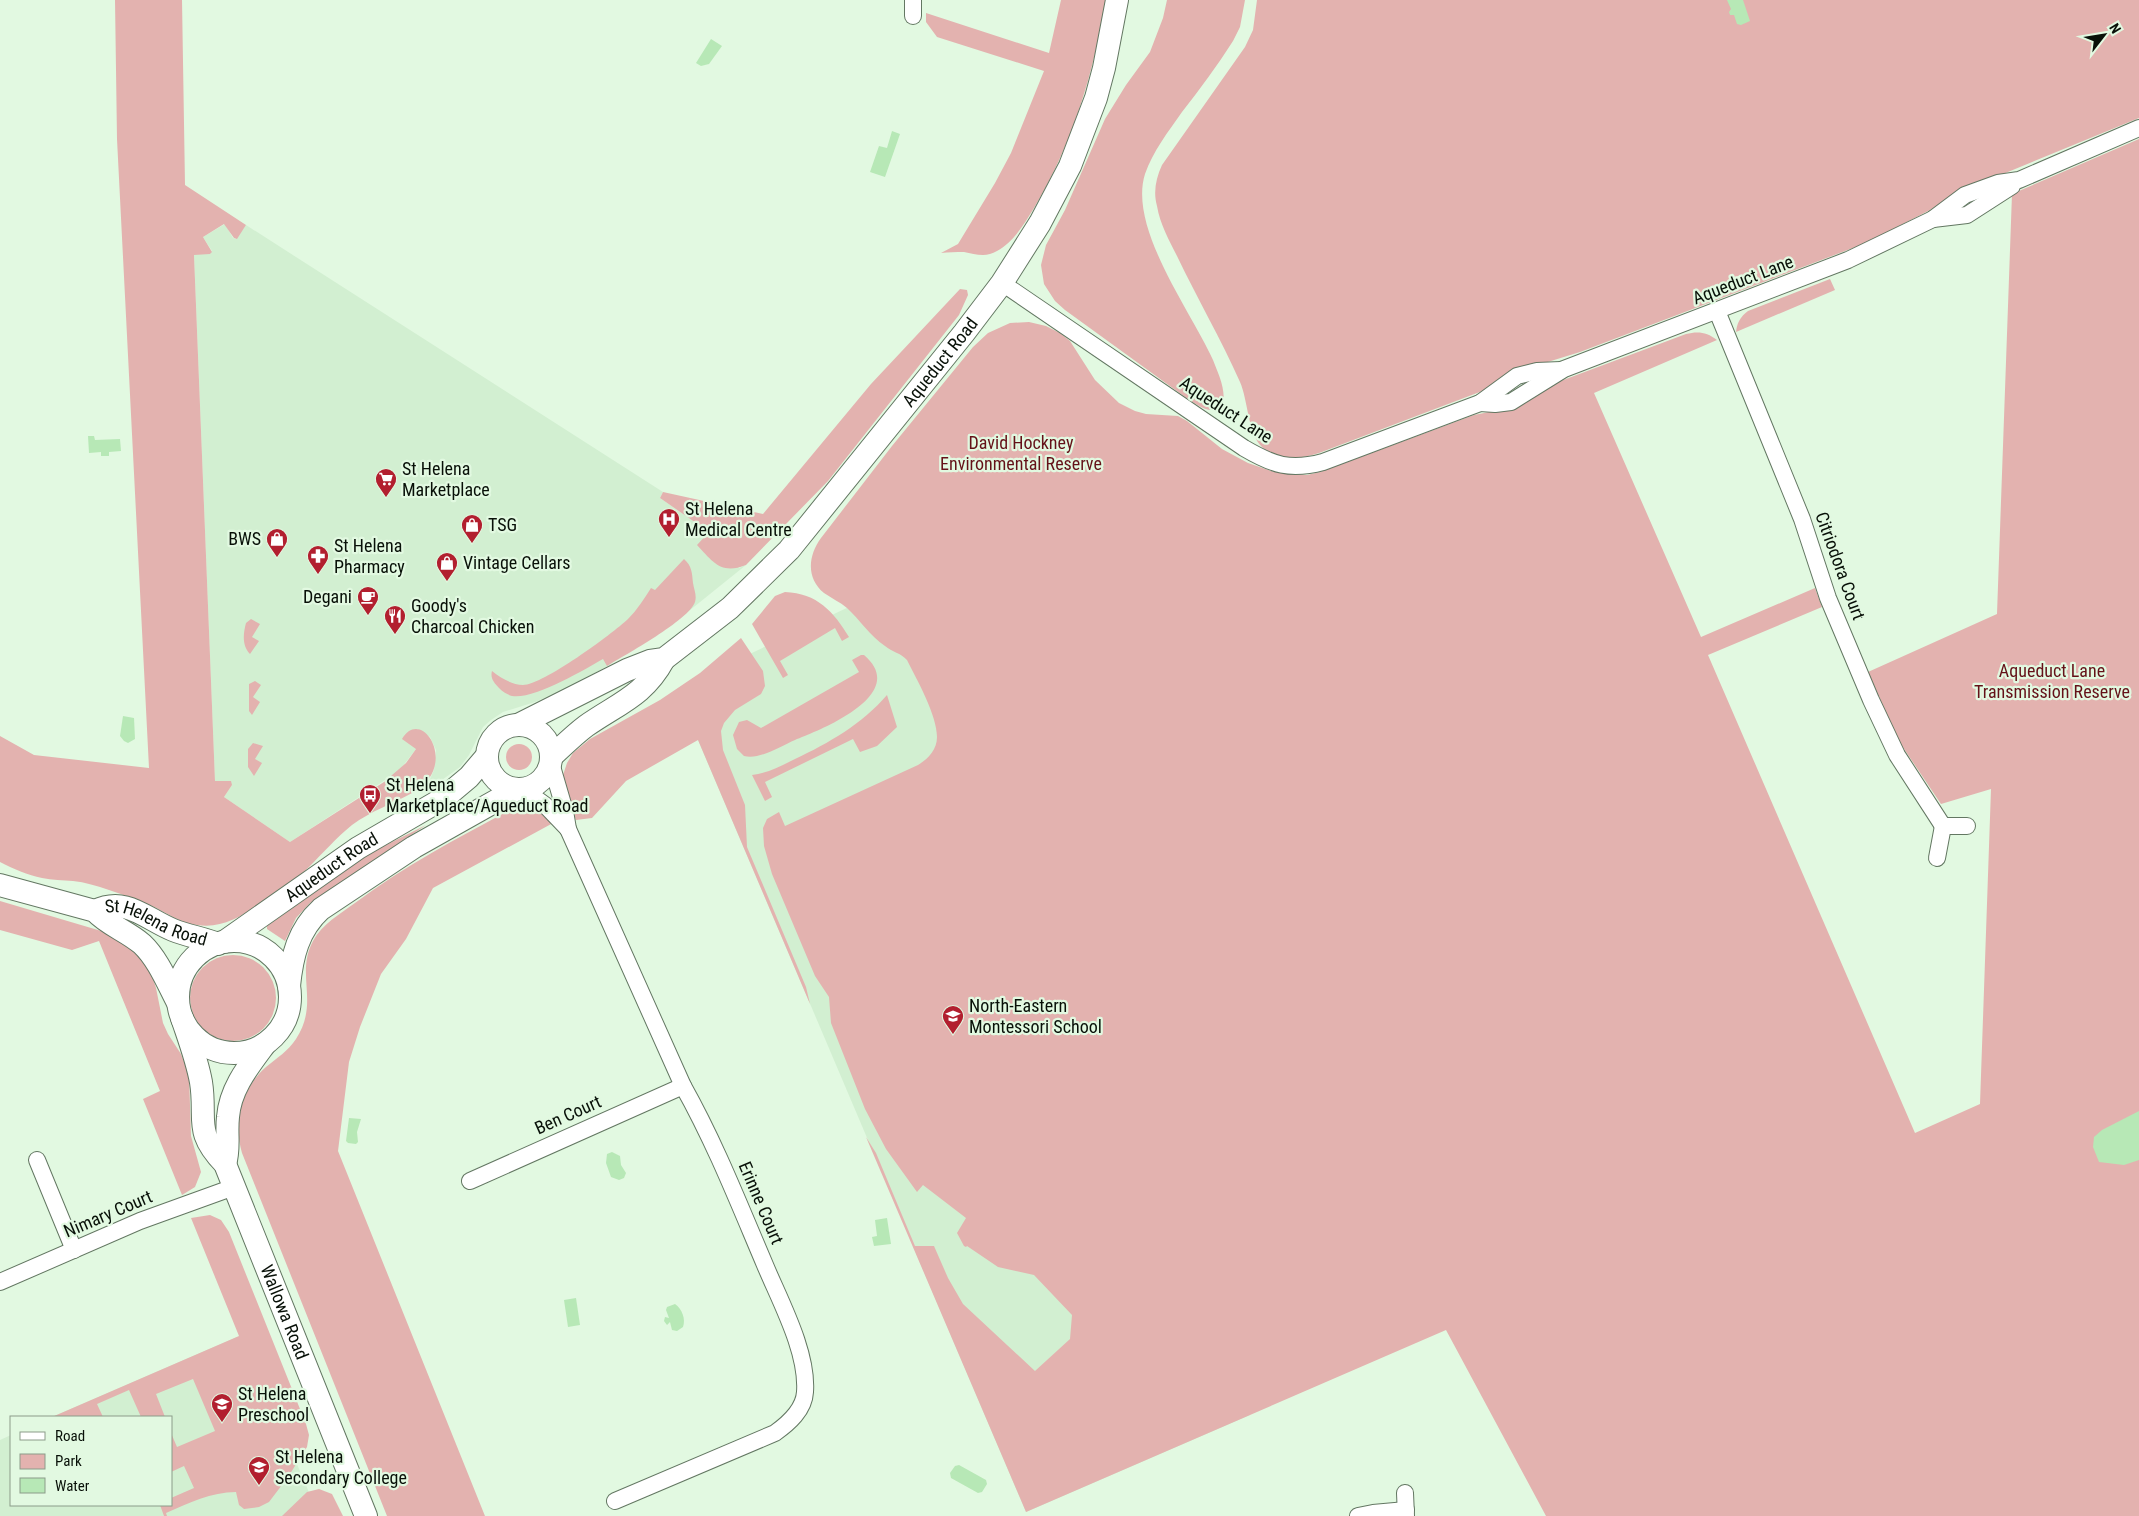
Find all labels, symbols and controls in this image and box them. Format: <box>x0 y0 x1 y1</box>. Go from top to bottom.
north arrow <box>2079 10 2129 60</box>
text: N <box>2106 21 2124 36</box>
street label: Aqueduct Lane <box>1689 251 1796 308</box>
street label: Aqueduct Road <box>898 313 982 411</box>
street label: Aqueduct Lane <box>1176 372 1277 447</box>
park label: David Hockney Environmental Reserve <box>940 432 1102 474</box>
place label: St Helena Marketplace <box>402 458 490 500</box>
supermarket icon: St Helena Marketplace <box>374 467 398 498</box>
place label: St Helena Medical Centre <box>685 498 792 540</box>
hospital icon: St Helena Medical Centre <box>657 507 681 538</box>
street label: Citriodora Court <box>1811 509 1870 623</box>
shop icon: TSG <box>460 513 484 544</box>
place label: TSG <box>488 514 517 535</box>
shop icon: BWS <box>265 527 289 558</box>
place label: BWS <box>228 528 261 549</box>
place label: St Helena Pharmacy <box>334 535 405 577</box>
pharmacy icon: St Helena Pharmacy <box>306 544 330 575</box>
shop icon: Vintage Cellars <box>435 551 459 582</box>
place label: Vintage Cellars <box>463 552 571 573</box>
cafe icon: Degani <box>356 585 380 616</box>
place label: Degani <box>303 586 352 607</box>
place label: Goody's Charcoal Chicken <box>411 595 535 637</box>
restaurant icon: Goody's Charcoal Chicken <box>383 604 407 635</box>
park label: Aqueduct Lane Transmission Reserve <box>1974 660 2130 702</box>
place label: St Helena Marketplace/Aqueduct Road <box>386 774 589 816</box>
bus stop icon: St Helena Marketplace/Aqueduct Road <box>358 783 382 814</box>
street label: Aqueduct Road <box>281 828 382 906</box>
street label: St Helena Road <box>104 895 210 950</box>
place label: North-Eastern Montessori School <box>969 995 1102 1037</box>
school or university icon: North-Eastern Montessori School <box>941 1004 965 1035</box>
street label: Ben Court <box>531 1091 604 1138</box>
street label: Erinne Court <box>735 1158 788 1247</box>
street label: Nimary Court <box>60 1186 155 1242</box>
street label: Wallowa Road <box>256 1262 313 1362</box>
place label: St Helena Preschool <box>238 1383 309 1425</box>
school or university icon: St Helena Preschool <box>210 1392 234 1423</box>
legend <box>10 1416 172 1506</box>
text: Road <box>55 1427 85 1445</box>
place label: St Helena Secondary College <box>275 1446 407 1488</box>
text: Park <box>55 1452 82 1470</box>
school or university icon: St Helena Secondary College <box>247 1455 271 1486</box>
text: Water <box>55 1477 90 1495</box>

